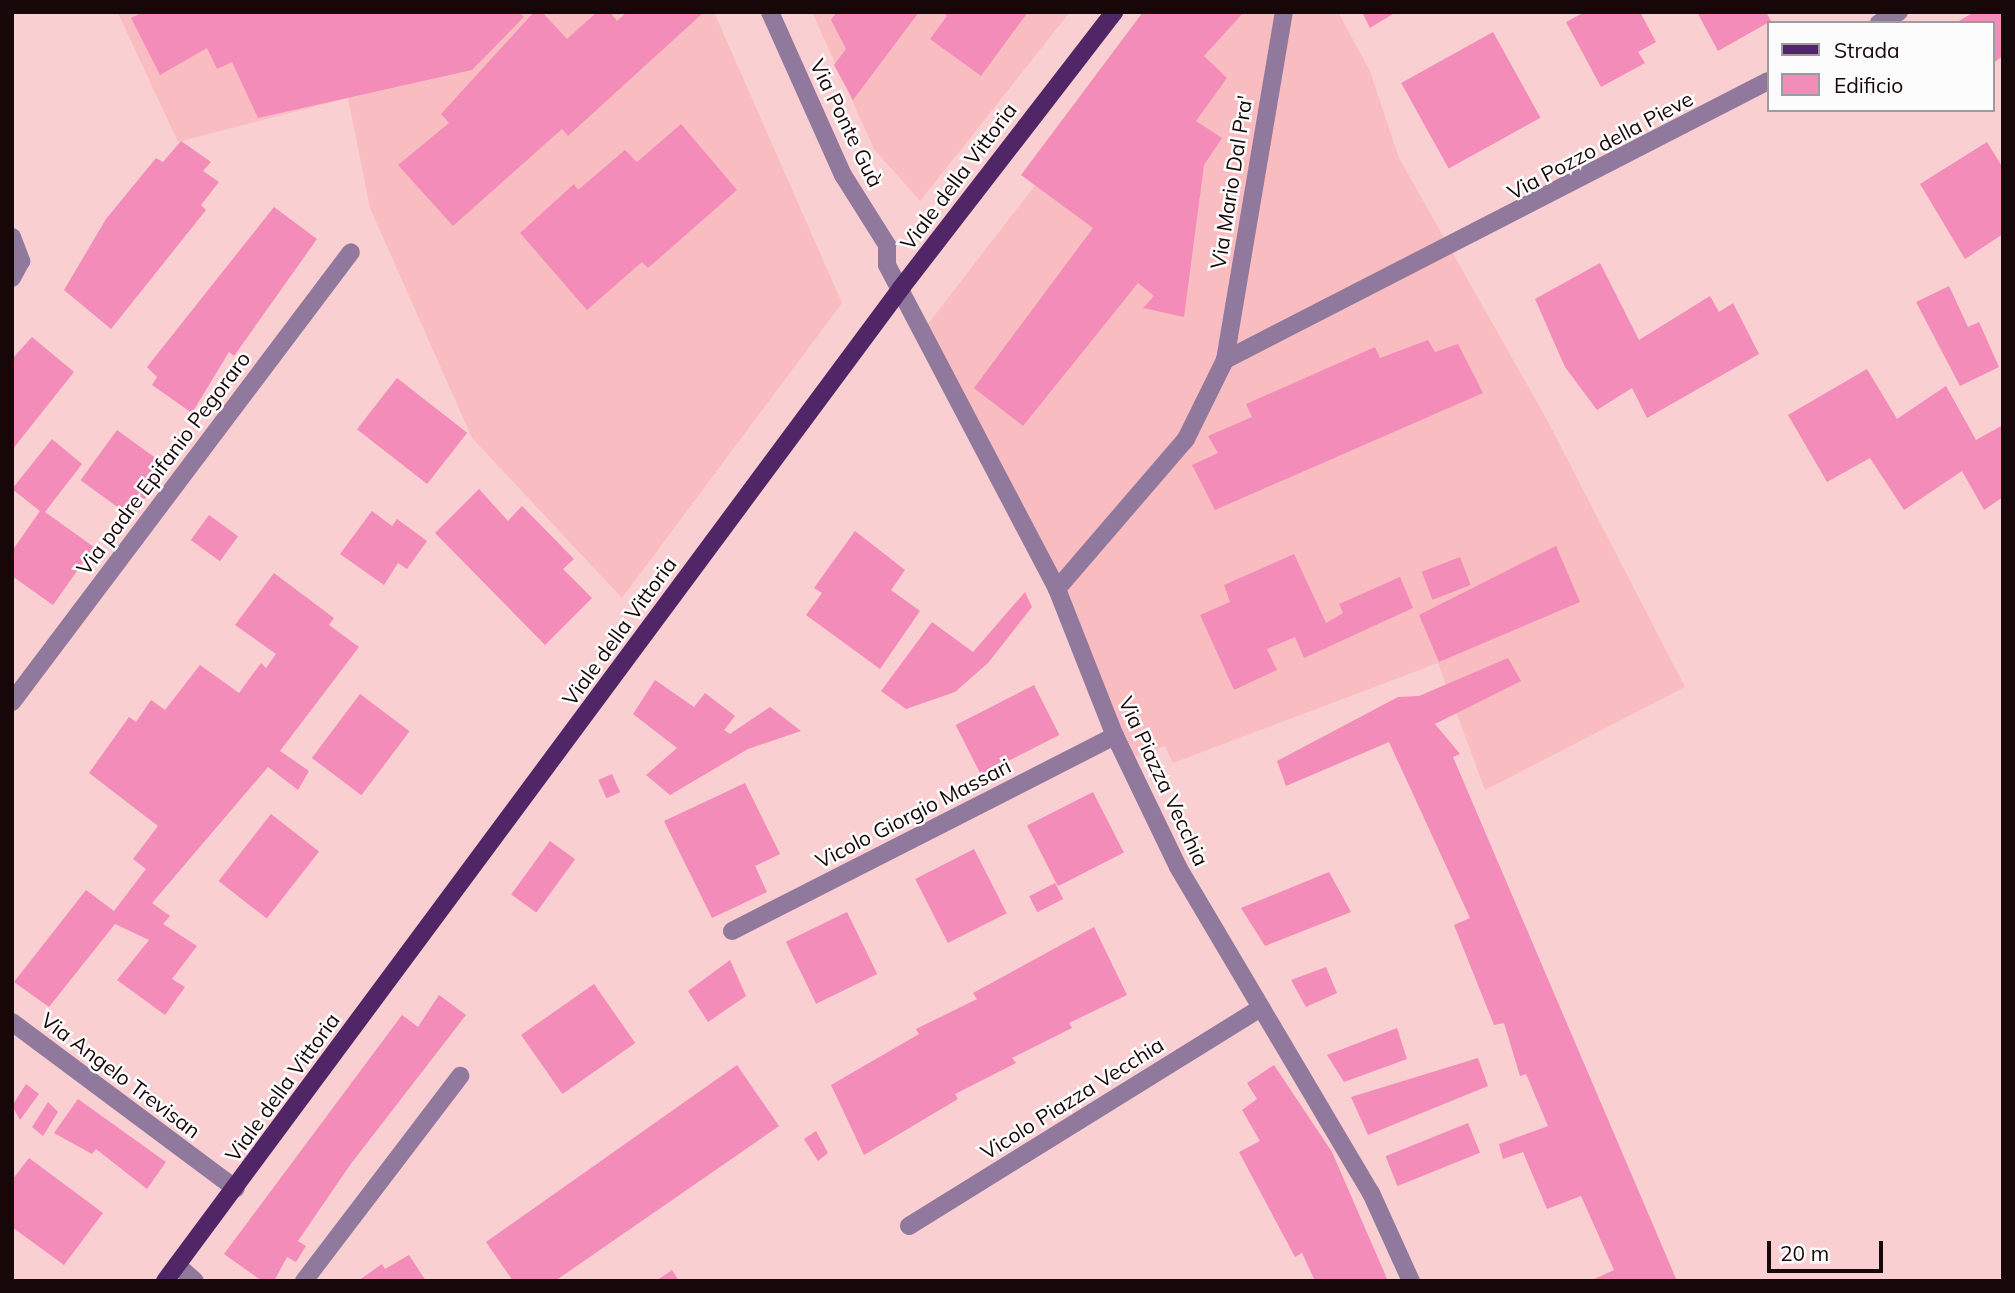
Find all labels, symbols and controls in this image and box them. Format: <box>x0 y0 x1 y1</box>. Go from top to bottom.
legend <box>1766 21 1994 112</box>
text: Strada <box>1834 37 1900 63</box>
street label: Via Ponte Guà <box>805 55 889 191</box>
text: Edificio <box>1834 72 1903 98</box>
street label: Via Pozzo della Pieve <box>1503 85 1697 205</box>
street label: Via Mario Dal Pra' <box>1205 93 1257 271</box>
street label: Viale della Vittoria <box>895 98 1021 254</box>
street label: Via padre Epifanio Pegoraro <box>71 346 255 580</box>
street label: Viale della Vittoria <box>557 552 681 710</box>
street label: Via Piazza Vecchia <box>1114 692 1214 870</box>
street label: Vicolo Giorgio Massari <box>811 753 1015 873</box>
street label: Via Angelo Trevisan <box>36 1007 206 1143</box>
street label: Viale della Vittoria <box>220 1008 344 1166</box>
street label: Vicolo Piazza Vecchia <box>976 1031 1168 1165</box>
scale bar <box>1770 1226 1885 1270</box>
text: 20 m <box>1780 1240 1829 1266</box>

